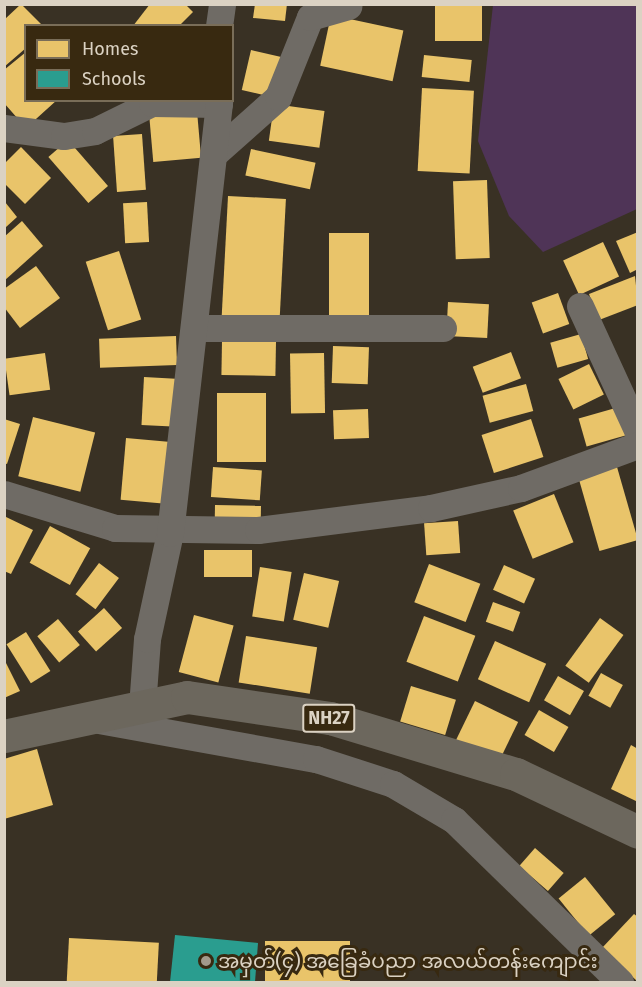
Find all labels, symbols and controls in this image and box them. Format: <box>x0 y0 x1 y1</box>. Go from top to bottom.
legend <box>24 24 234 102</box>
text: Homes <box>82 38 138 60</box>
text: Schools <box>82 68 146 90</box>
road number: NH27 <box>302 703 356 733</box>
place label: အမှတ်(၄) အခြေခံပညာ အလယ်တန်းကျောင်း <box>218 949 598 973</box>
marker: အမှတ်(၄) အခြေခံပညာ အလယ်တန်းကျောင်း <box>199 954 213 968</box>

